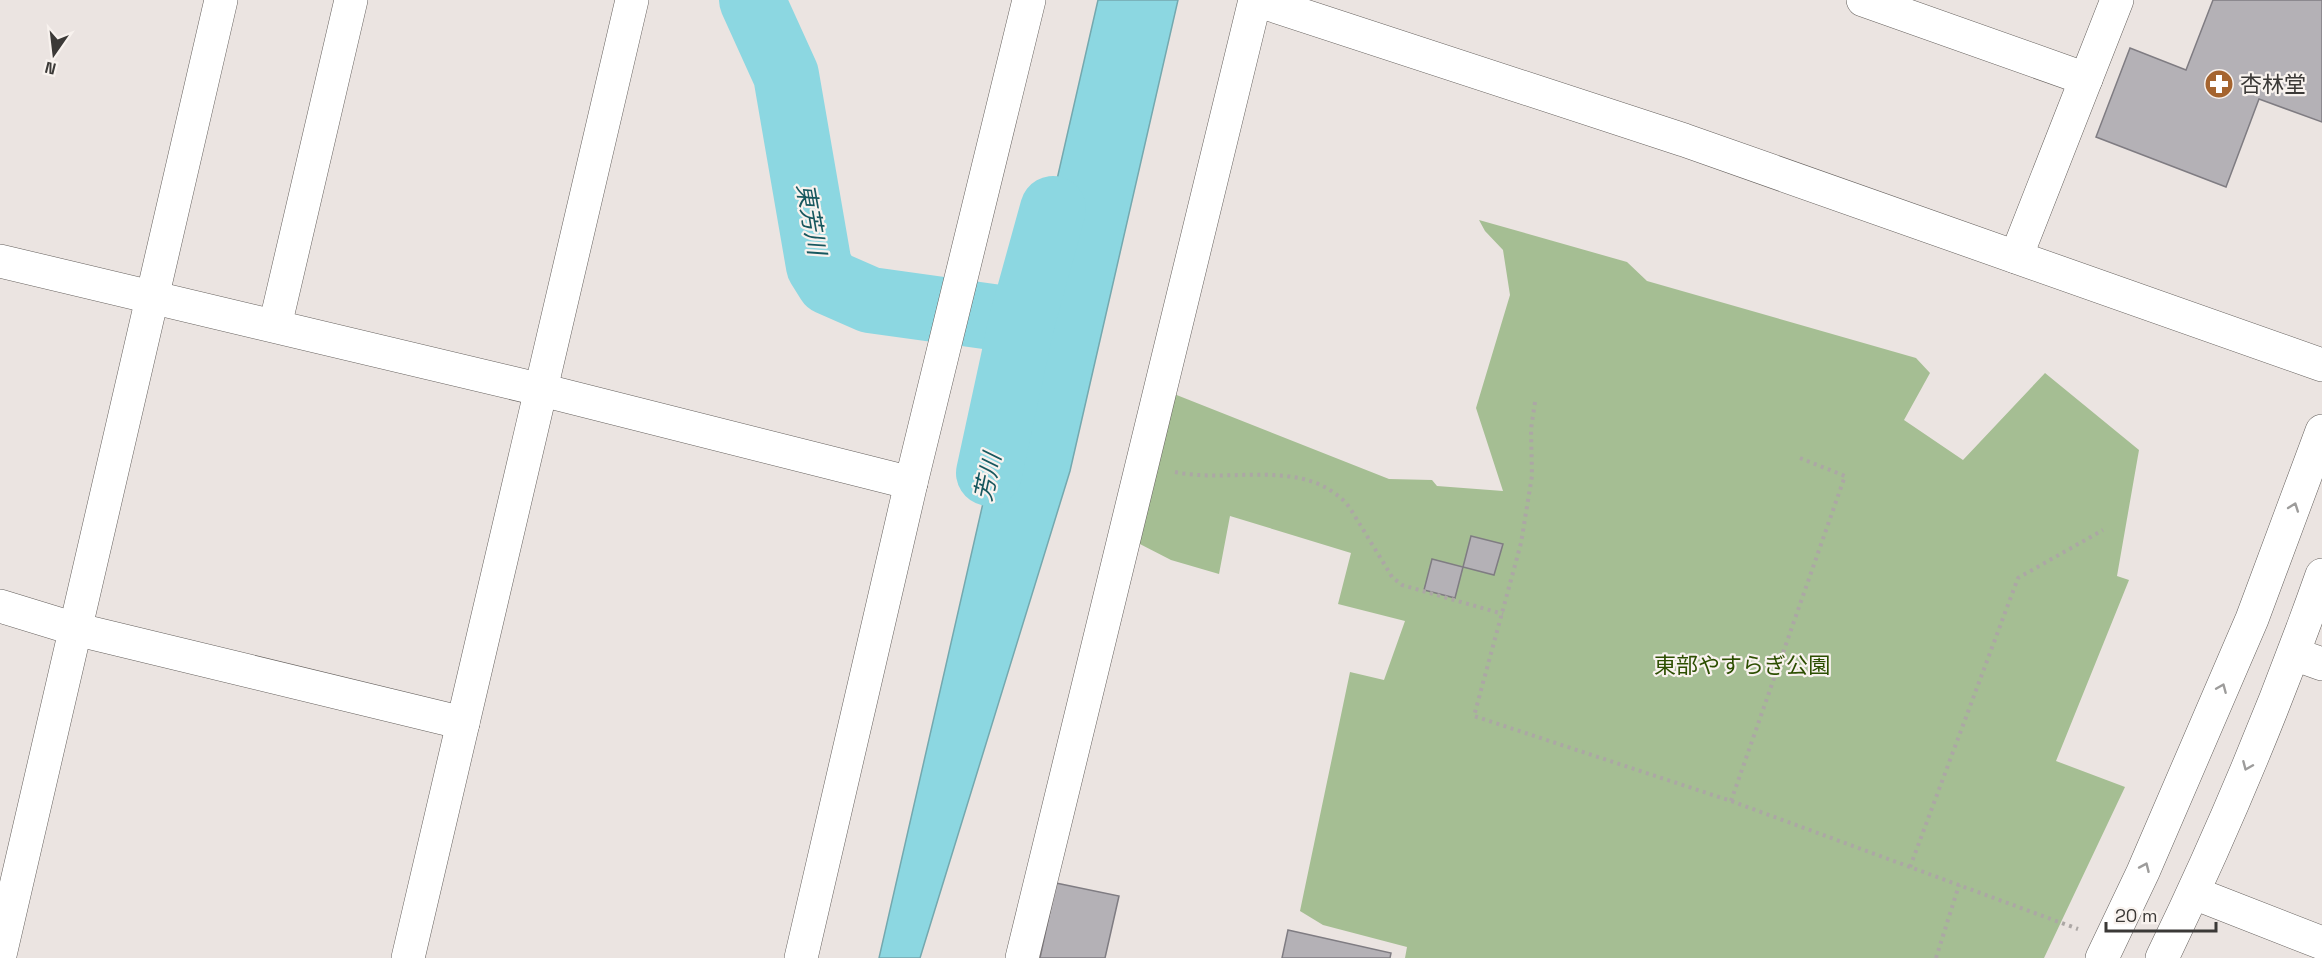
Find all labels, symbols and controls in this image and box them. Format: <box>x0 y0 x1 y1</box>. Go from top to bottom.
north arrow <box>24 24 84 84</box>
text: N <box>43 57 58 80</box>
pharmacy icon: 杏林堂 <box>2203 68 2235 100</box>
place label: 杏林堂 <box>2240 70 2306 98</box>
water label: 東芳川 <box>790 181 834 260</box>
water label: 芳川 <box>967 447 1008 504</box>
one-way arrow <box>2287 502 2299 513</box>
park label: 東部やすらぎ公園 <box>1654 651 1830 679</box>
one-way arrow <box>2215 684 2227 695</box>
one-way arrow <box>2242 760 2254 771</box>
one-way arrow <box>2138 862 2150 873</box>
scale bar <box>2106 895 2216 933</box>
text: 20 m <box>2115 904 2158 927</box>

